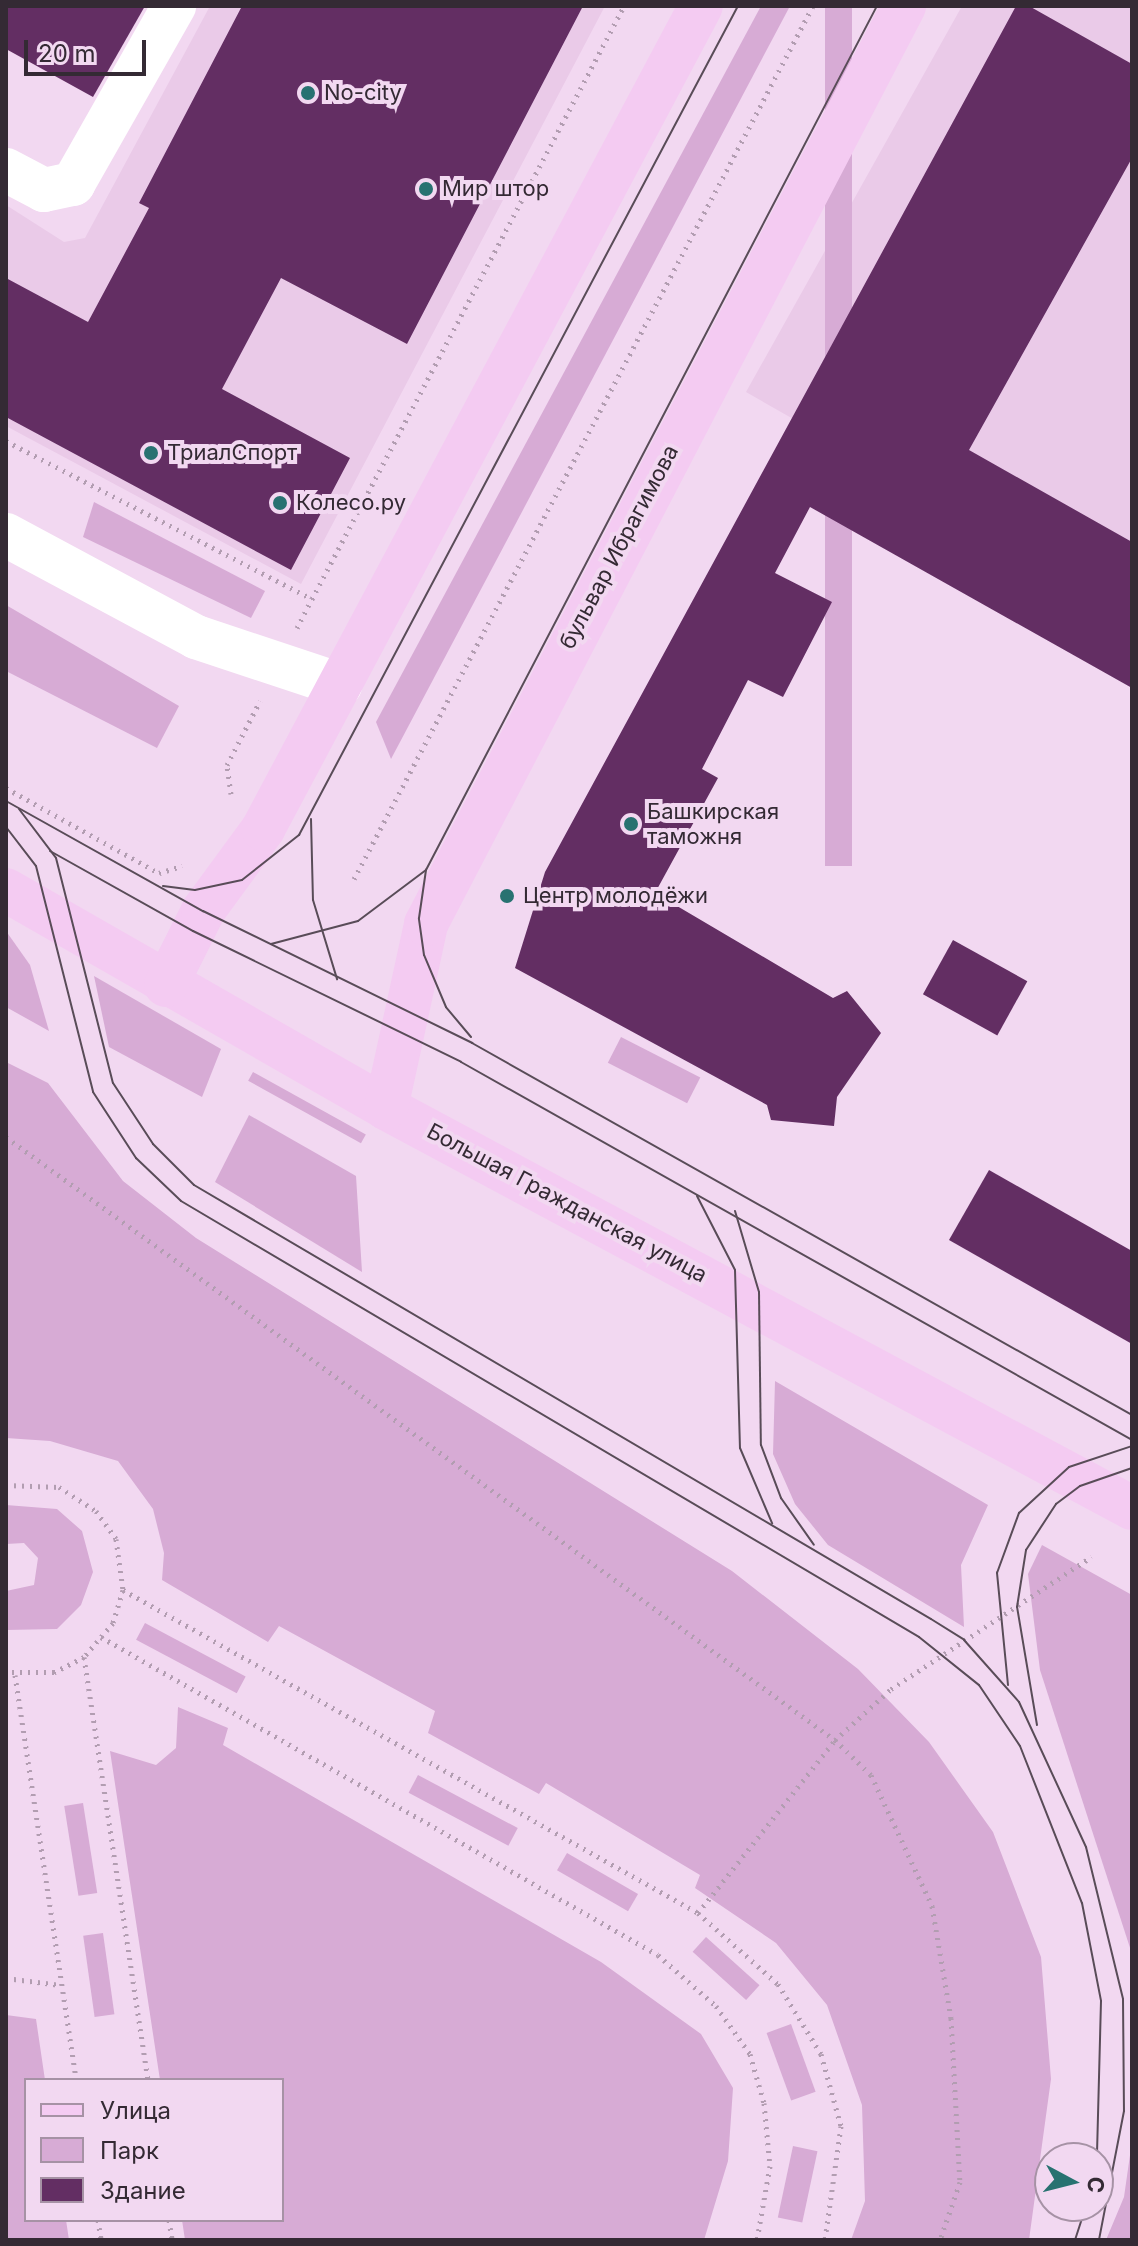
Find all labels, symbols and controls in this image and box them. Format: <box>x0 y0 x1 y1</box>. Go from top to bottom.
scale bar <box>28 24 150 74</box>
text: 20 m <box>38 39 96 68</box>
place label: No-city <box>324 80 402 106</box>
marker: No-city <box>299 84 317 102</box>
place label: Мир штор <box>442 176 549 202</box>
marker: Мир штор <box>417 180 435 198</box>
place label: ТриалСпорт <box>167 440 297 466</box>
street label: бульвар Ибрагимова <box>554 440 684 654</box>
marker: ТриалСпорт <box>142 444 160 462</box>
place label: Колесо.ру <box>296 490 406 516</box>
marker: Колесо.ру <box>271 494 289 512</box>
place label: Башкирская таможня <box>647 798 779 850</box>
marker: Башкирская таможня <box>622 815 640 833</box>
place label: Центр молодёжи <box>523 883 708 909</box>
marker: Центр молодёжи <box>498 887 516 905</box>
street label: Большая Гражданская улица <box>422 1118 712 1288</box>
legend <box>24 2078 284 2222</box>
text: Улица <box>100 2096 171 2125</box>
text: Парк <box>100 2136 159 2165</box>
north arrow <box>1034 2142 1114 2222</box>
text: С <box>1082 2175 1110 2194</box>
text: Здание <box>100 2176 186 2205</box>

